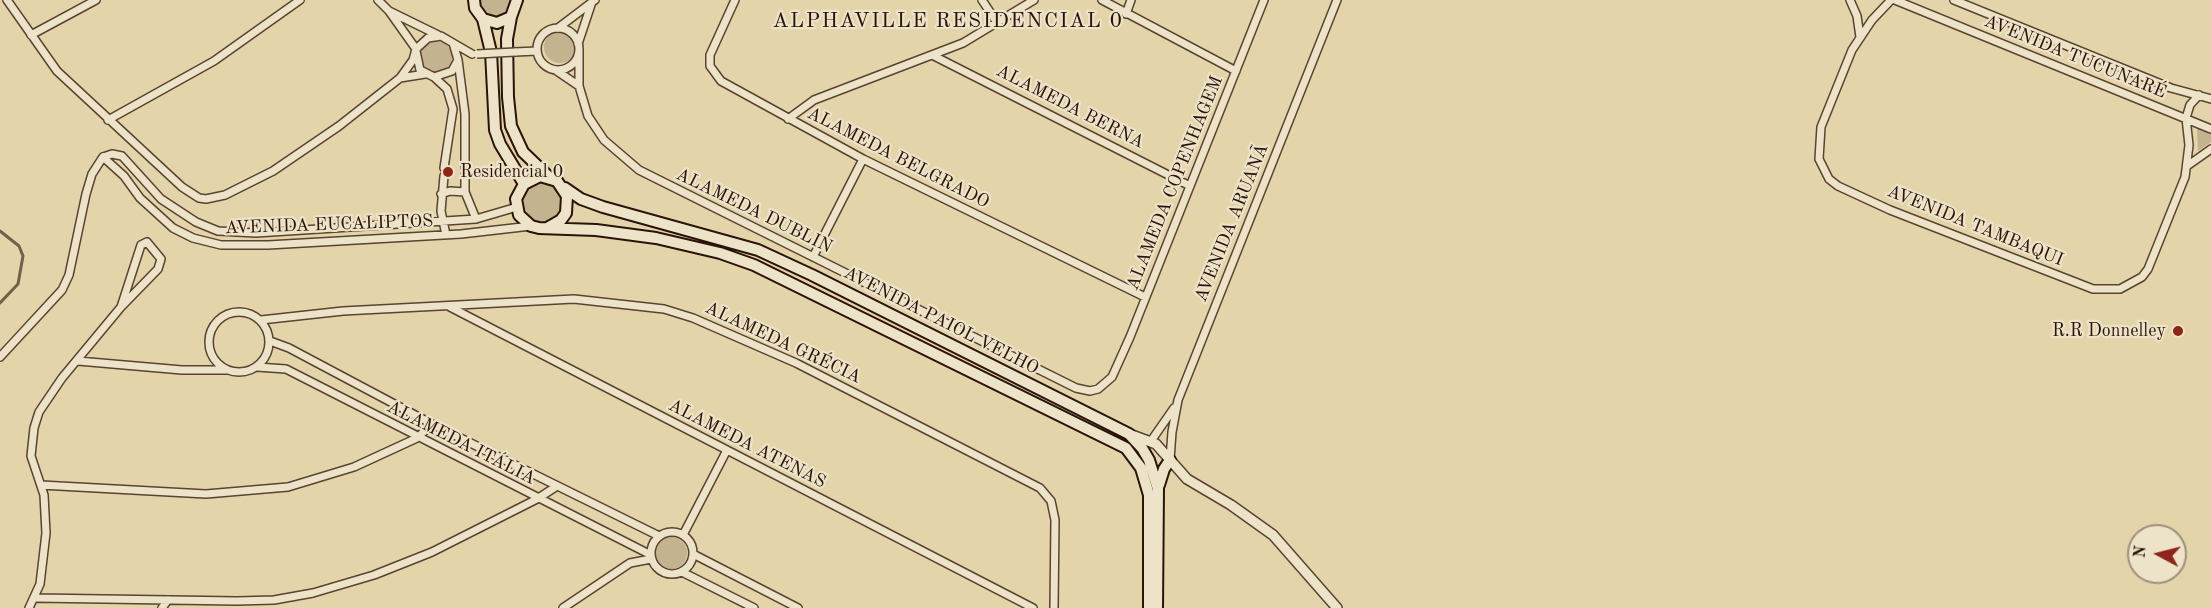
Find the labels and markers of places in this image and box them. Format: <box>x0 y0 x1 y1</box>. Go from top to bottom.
place label: Residencial 0 <box>460 161 563 183</box>
marker: Residencial 0 <box>441 165 455 179</box>
place label: R.R Donnelley <box>2052 320 2166 342</box>
marker: R.R Donnelley <box>2171 324 2185 338</box>

